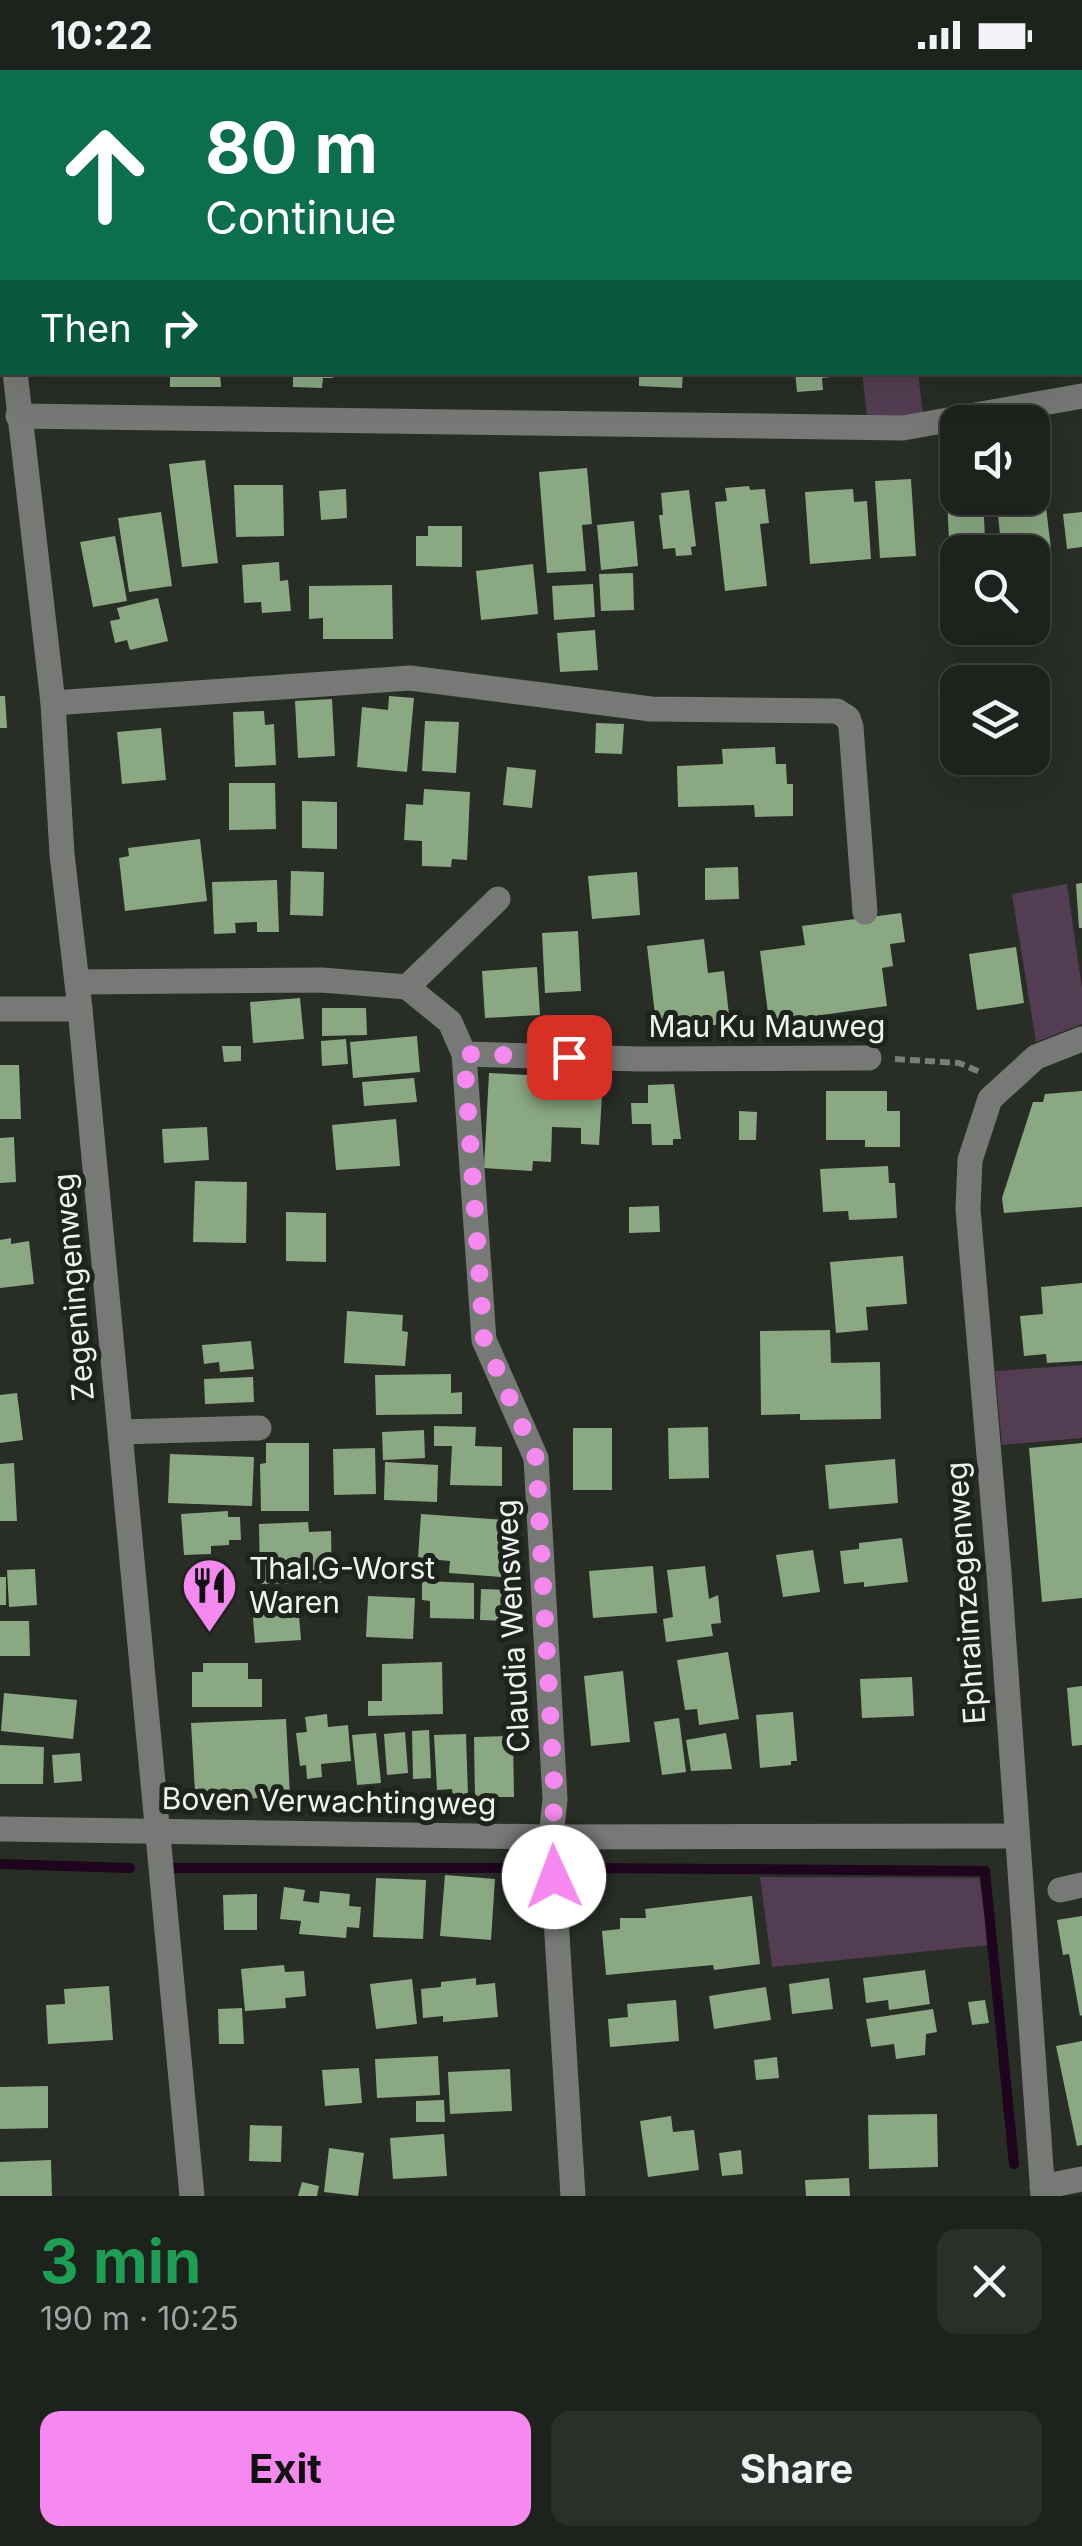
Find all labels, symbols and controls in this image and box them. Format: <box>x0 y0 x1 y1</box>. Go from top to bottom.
text: 10:22 <box>50 12 153 58</box>
text: 80 m <box>205 105 378 190</box>
icon: ahead <box>40 110 170 240</box>
text: Continue <box>205 190 397 245</box>
icon: right <box>152 300 207 355</box>
text: Then <box>40 305 132 351</box>
map controls <box>940 405 1050 775</box>
button: sound <box>940 405 1050 515</box>
button: search <box>940 535 1050 645</box>
button: layers <box>940 665 1050 775</box>
street label: Mau Ku Mauweg <box>648 1008 886 1044</box>
pin <box>527 1015 612 1100</box>
icon: arrive <box>542 1030 597 1085</box>
street label: Zegeningenweg <box>45 1172 101 1402</box>
street label: Ephraimzegenweg <box>938 1461 992 1725</box>
street label: Claudia Wensweg <box>487 1498 537 1754</box>
place label: Thal.G-Worst Waren <box>249 1550 435 1620</box>
restaurant icon: Thal.G-Worst Waren <box>180 1556 240 1635</box>
street label: Boven Verwachtingweg <box>161 1780 497 1822</box>
position arrow <box>502 1825 606 1929</box>
text: 3 min <box>40 2225 201 2297</box>
button: close <box>937 2229 1042 2334</box>
text: 190 m · 10:25 <box>40 2299 239 2338</box>
button: Exit <box>40 2411 531 2526</box>
button: Share <box>551 2411 1042 2526</box>

